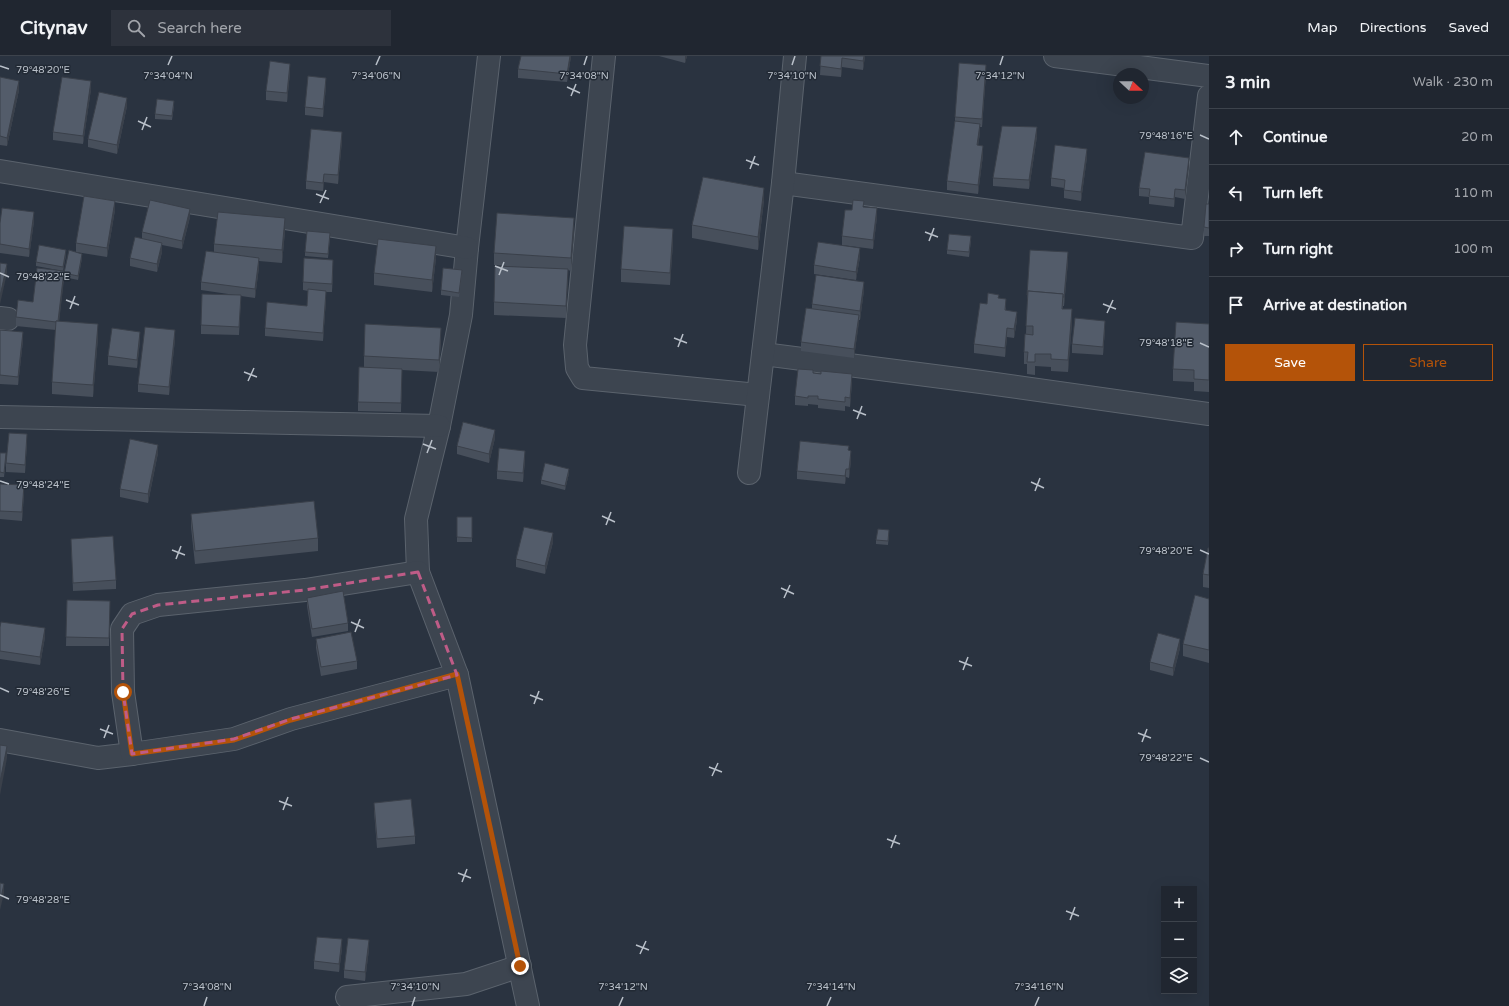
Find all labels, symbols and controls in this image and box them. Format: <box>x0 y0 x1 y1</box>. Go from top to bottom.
search box <box>111 10 391 46</box>
text: Citynav <box>20 17 87 39</box>
icon: search <box>125 17 147 39</box>
text: Search here <box>157 19 242 37</box>
text: Map <box>1307 19 1338 36</box>
text: Directions <box>1360 19 1427 36</box>
text: Saved <box>1449 19 1489 36</box>
text: 79°48'20"E <box>16 64 70 76</box>
north arrow <box>1113 68 1149 104</box>
text: 7°34'04"N <box>143 70 193 82</box>
text: 7°34'06"N <box>351 70 401 82</box>
text: 7°34'08"N <box>559 70 609 82</box>
text: 7°34'10"N <box>767 70 817 82</box>
text: 7°34'12"N <box>975 70 1025 82</box>
text: 3 min <box>1225 72 1270 93</box>
text: Walk · 230 m <box>1413 74 1493 90</box>
icon: ahead <box>1225 126 1247 148</box>
text: Continue <box>1263 128 1327 146</box>
text: 20 m <box>1461 129 1493 145</box>
text: 79°48'16"E <box>1139 130 1193 142</box>
icon: left <box>1225 182 1247 204</box>
text: Turn left <box>1263 184 1323 202</box>
text: 110 m <box>1453 185 1493 201</box>
icon: right <box>1225 238 1247 260</box>
text: Turn right <box>1263 240 1333 258</box>
text: 100 m <box>1453 241 1493 257</box>
text: 79°48'22"E <box>16 271 70 283</box>
icon: arrive <box>1225 294 1247 316</box>
text: Arrive at destination <box>1263 296 1407 314</box>
text: 79°48'18"E <box>1139 337 1193 349</box>
button: Save <box>1225 344 1355 381</box>
button: Share <box>1363 344 1493 381</box>
text: 79°48'24"E <box>16 479 70 491</box>
text: 79°48'20"E <box>1139 545 1193 557</box>
route start <box>114 683 132 701</box>
text: 79°48'26"E <box>16 686 70 698</box>
text: 79°48'22"E <box>1139 752 1193 764</box>
map controls <box>1161 886 1197 994</box>
button: + <box>1161 886 1197 922</box>
text: 79°48'28"E <box>16 894 70 906</box>
button: − <box>1161 922 1197 958</box>
route end <box>511 957 529 975</box>
button: layers <box>1161 958 1197 994</box>
text: 7°34'08"N <box>182 981 232 993</box>
text: 7°34'10"N <box>390 981 440 993</box>
text: 7°34'12"N <box>598 981 648 993</box>
text: 7°34'14"N <box>806 981 856 993</box>
text: 7°34'16"N <box>1014 981 1064 993</box>

